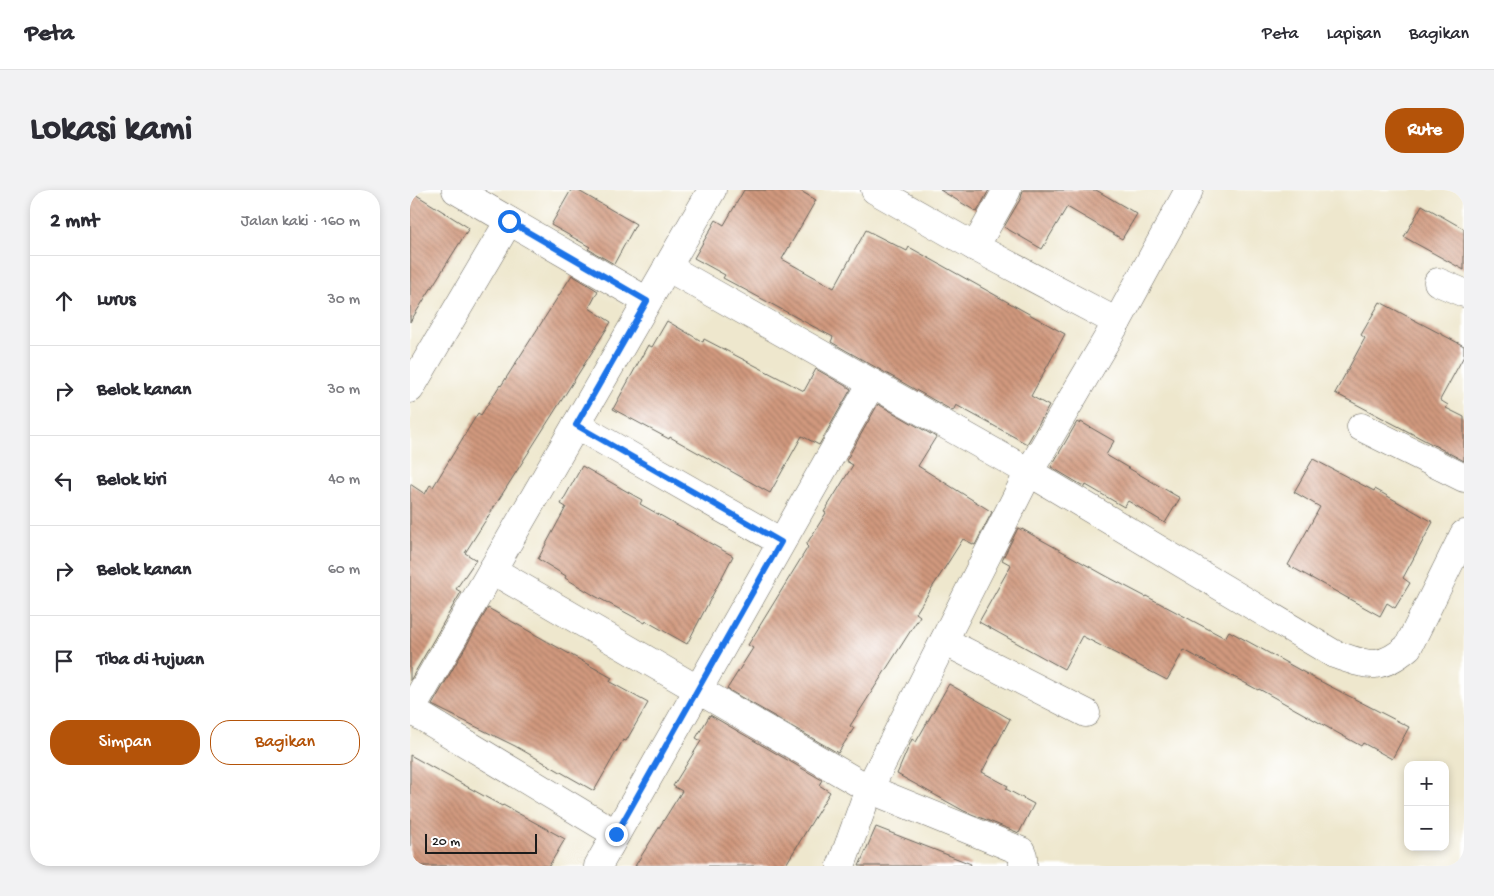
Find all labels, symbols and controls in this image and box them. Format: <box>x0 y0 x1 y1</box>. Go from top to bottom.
text: Peta <box>25 20 74 49</box>
text: Peta <box>1262 24 1299 45</box>
text: Lapisan <box>1327 24 1381 45</box>
text: Bagikan <box>1409 24 1469 45</box>
button: Rute <box>1385 108 1464 153</box>
text: Lokasi kami <box>30 110 192 151</box>
text: 2 mnt <box>50 210 99 235</box>
route start <box>498 210 521 233</box>
text: Jalan kaki · 160 m <box>241 213 360 232</box>
icon: ahead <box>50 287 78 315</box>
text: Lurus <box>97 289 136 312</box>
text: 30 m <box>327 291 360 310</box>
icon: right <box>50 377 78 405</box>
text: Belok kanan <box>97 379 191 402</box>
text: 30 m <box>327 381 360 400</box>
icon: left <box>50 467 78 495</box>
text: Belok kiri <box>97 469 167 492</box>
text: 40 m <box>328 471 360 490</box>
icon: right <box>50 557 78 585</box>
text: Belok kanan <box>97 559 191 582</box>
text: 60 m <box>328 561 360 580</box>
icon: arrive <box>50 647 78 675</box>
text: Tiba di tujuan <box>97 649 204 672</box>
button: Simpan <box>50 720 200 765</box>
button: Bagikan <box>210 720 360 765</box>
map controls <box>1404 761 1449 851</box>
button: + <box>1404 761 1449 806</box>
button: − <box>1404 806 1449 851</box>
route end <box>605 823 628 846</box>
scale bar <box>425 831 538 854</box>
text: 20 m <box>432 834 460 851</box>

